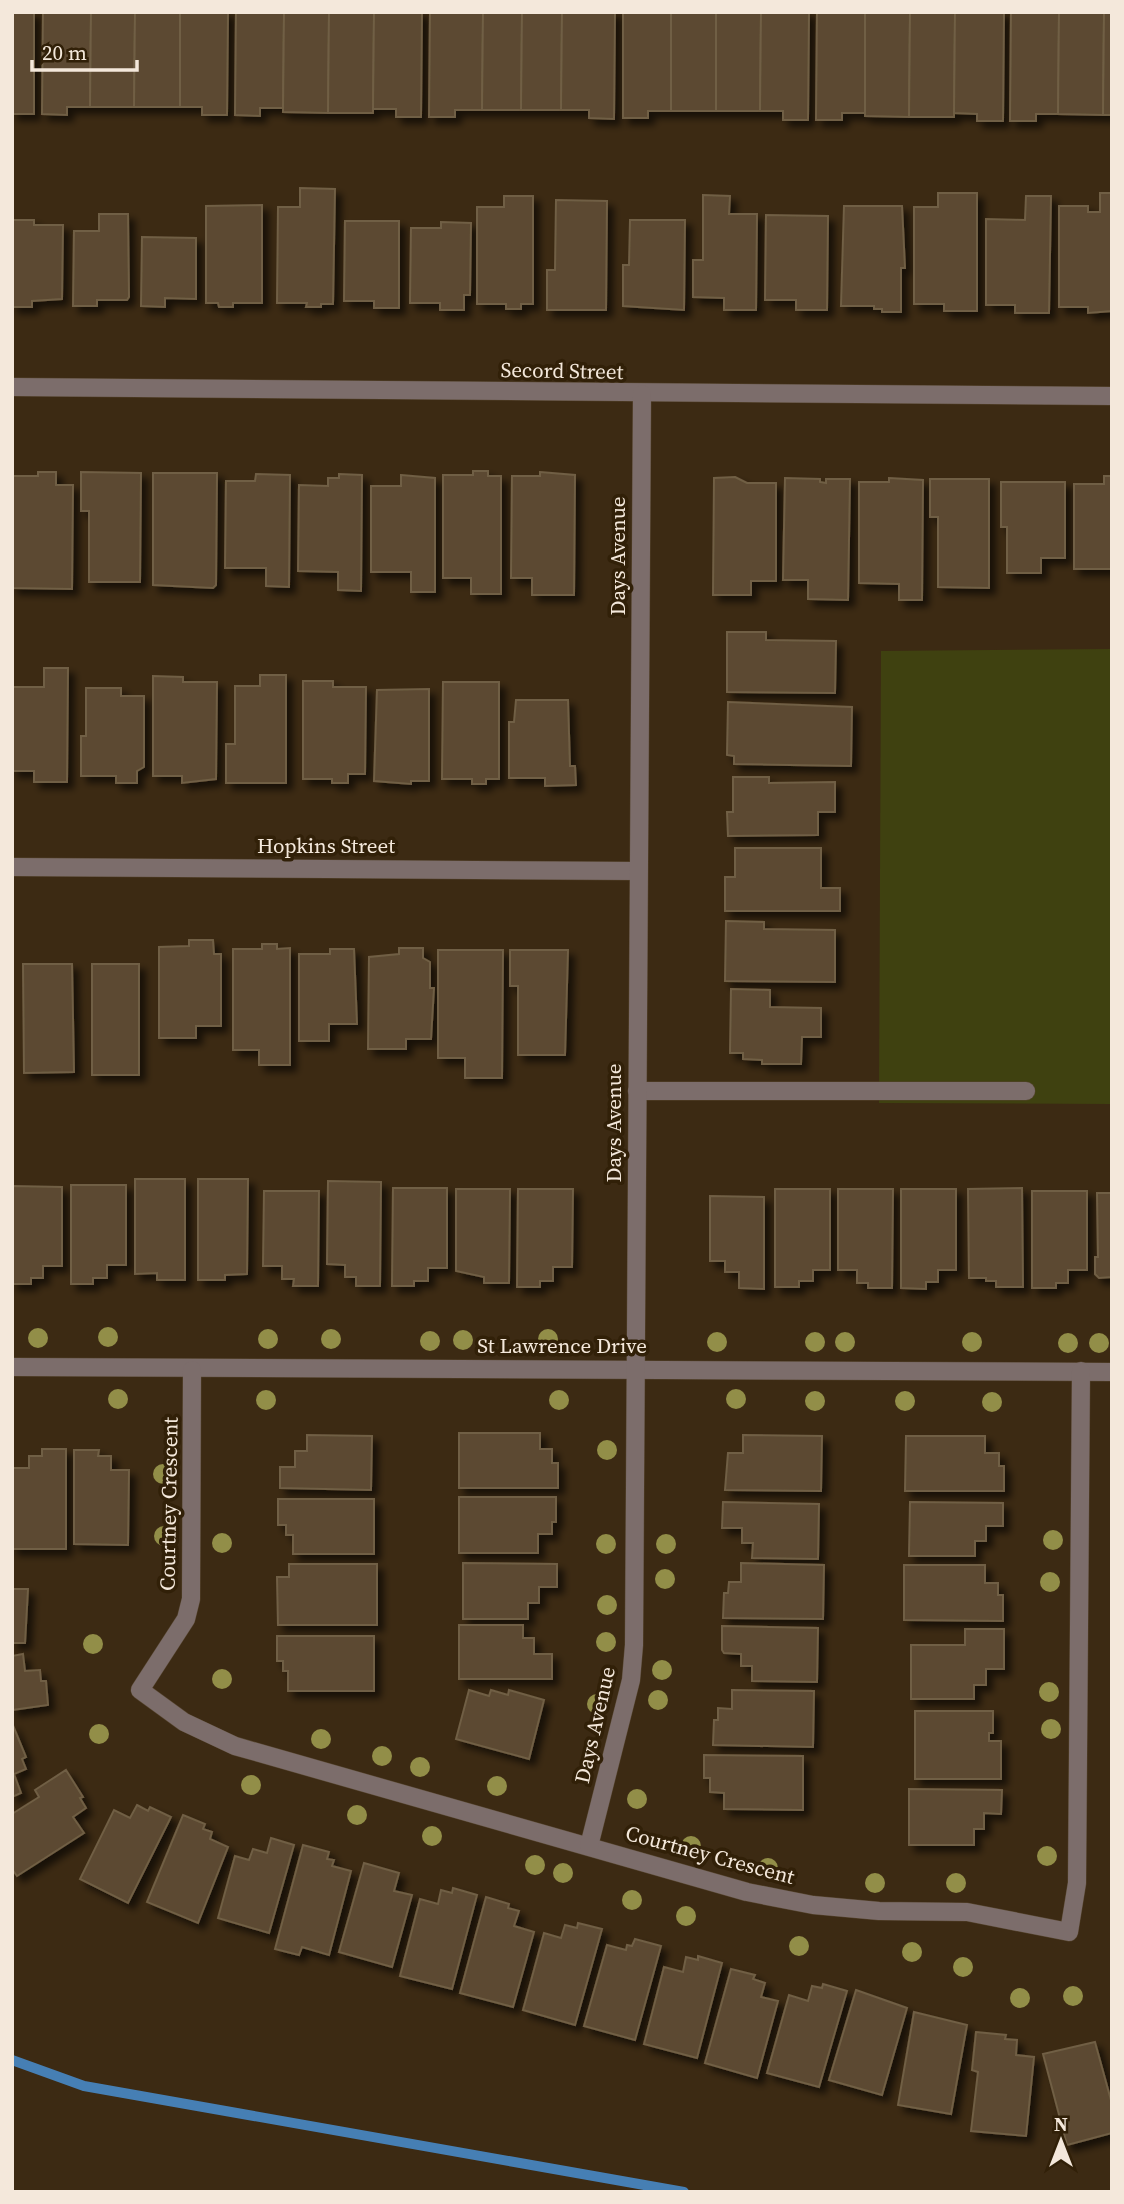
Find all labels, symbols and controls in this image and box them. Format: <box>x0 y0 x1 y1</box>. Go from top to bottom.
scale bar <box>32 28 136 72</box>
text: 20 m <box>42 38 87 67</box>
street label: Secord Street <box>500 355 624 386</box>
street label: Days Avenue <box>603 497 632 615</box>
street label: Hopkins Street <box>257 831 395 860</box>
street label: Days Avenue <box>599 1064 628 1182</box>
street label: St Lawrence Drive <box>477 1331 647 1360</box>
street label: Courtney Crescent <box>152 1417 185 1591</box>
street label: Days Avenue <box>567 1664 622 1786</box>
street label: Courtney Crescent <box>622 1818 798 1891</box>
north arrow <box>1026 2106 1096 2176</box>
text: N <box>1054 2111 1068 2137</box>

